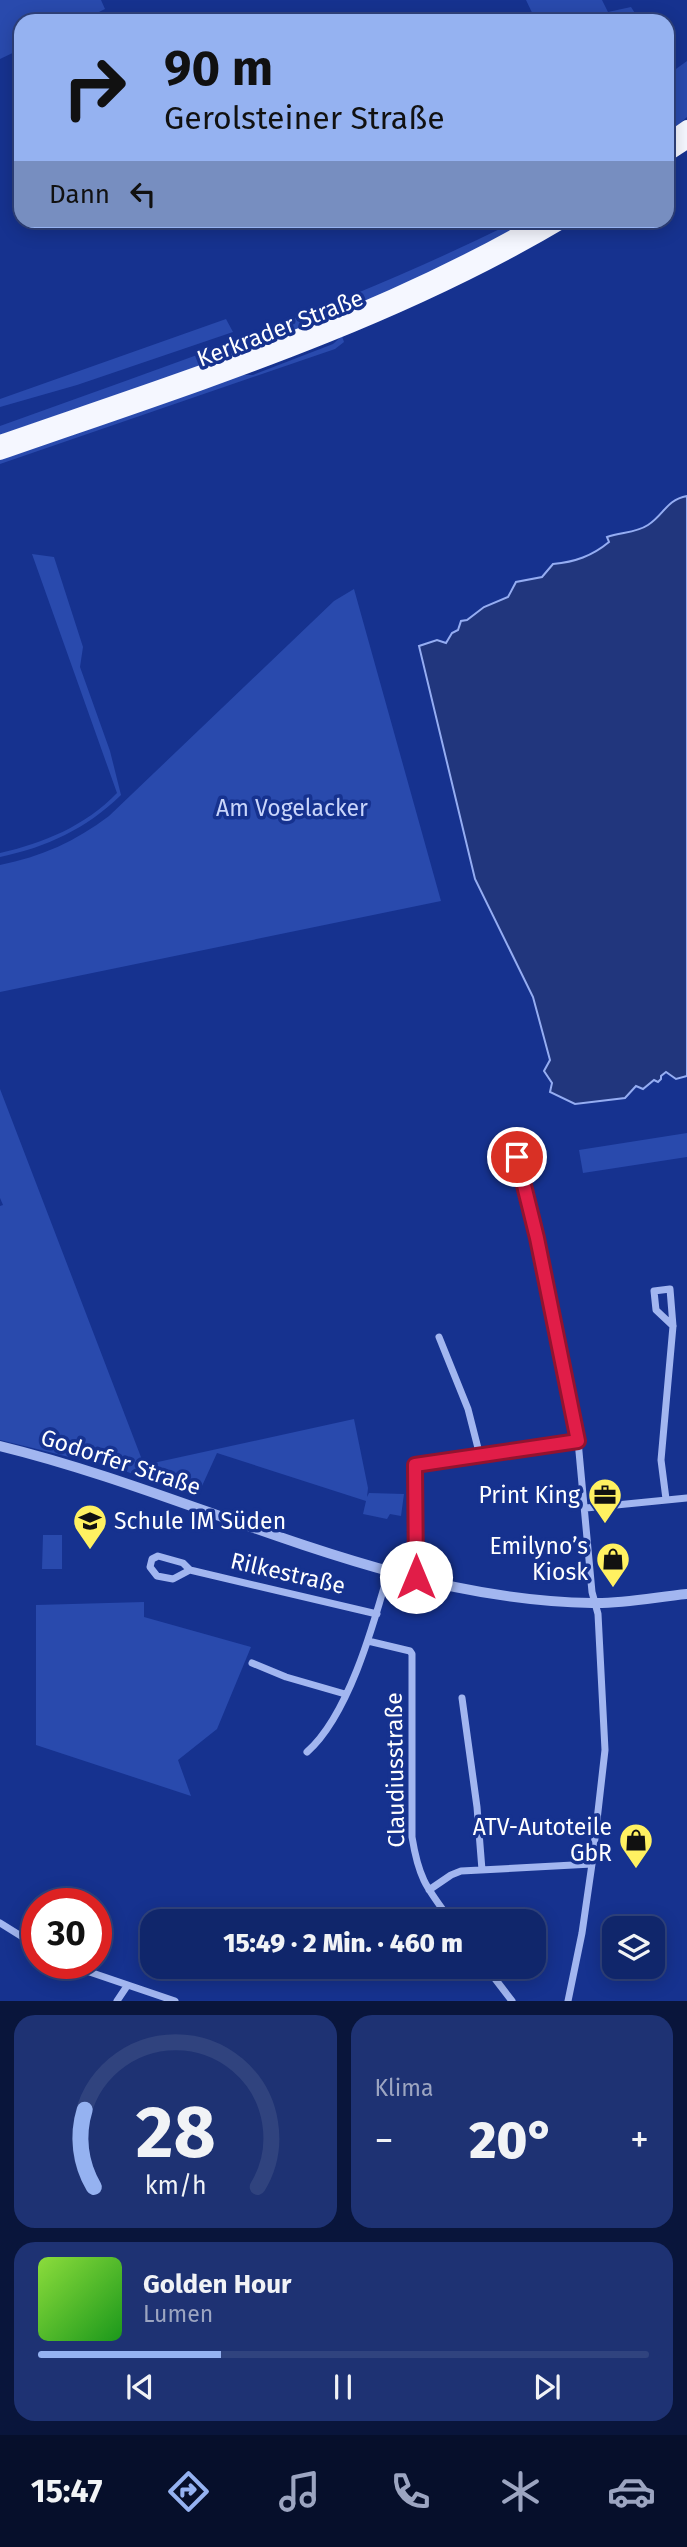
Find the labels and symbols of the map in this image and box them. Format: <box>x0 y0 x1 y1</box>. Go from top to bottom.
street label: Kerkrader Straße <box>193 283 367 373</box>
park label: Am Vogelacker <box>216 794 368 822</box>
pin <box>487 1127 547 1187</box>
street label: Godorfer Straße <box>37 1423 205 1501</box>
office icon: Print King <box>586 1476 624 1525</box>
place label: Print King <box>478 1481 580 1509</box>
school or university icon: Schule IM Süden <box>71 1502 109 1551</box>
place label: Schule IM Süden <box>114 1507 286 1535</box>
place label: Emilyno’s Kiosk <box>489 1532 588 1586</box>
position arrow <box>379 1540 453 1614</box>
shop icon: Emilyno’s Kiosk <box>594 1540 632 1589</box>
street label: Rilkestraße <box>228 1546 348 1600</box>
street label: Claudiusstraße <box>380 1692 410 1848</box>
place label: ATV-Autoteile GbR <box>473 1813 612 1867</box>
shop icon: ATV-Autoteile GbR <box>617 1821 655 1870</box>
speed limit sign: 30 <box>21 1888 112 1979</box>

